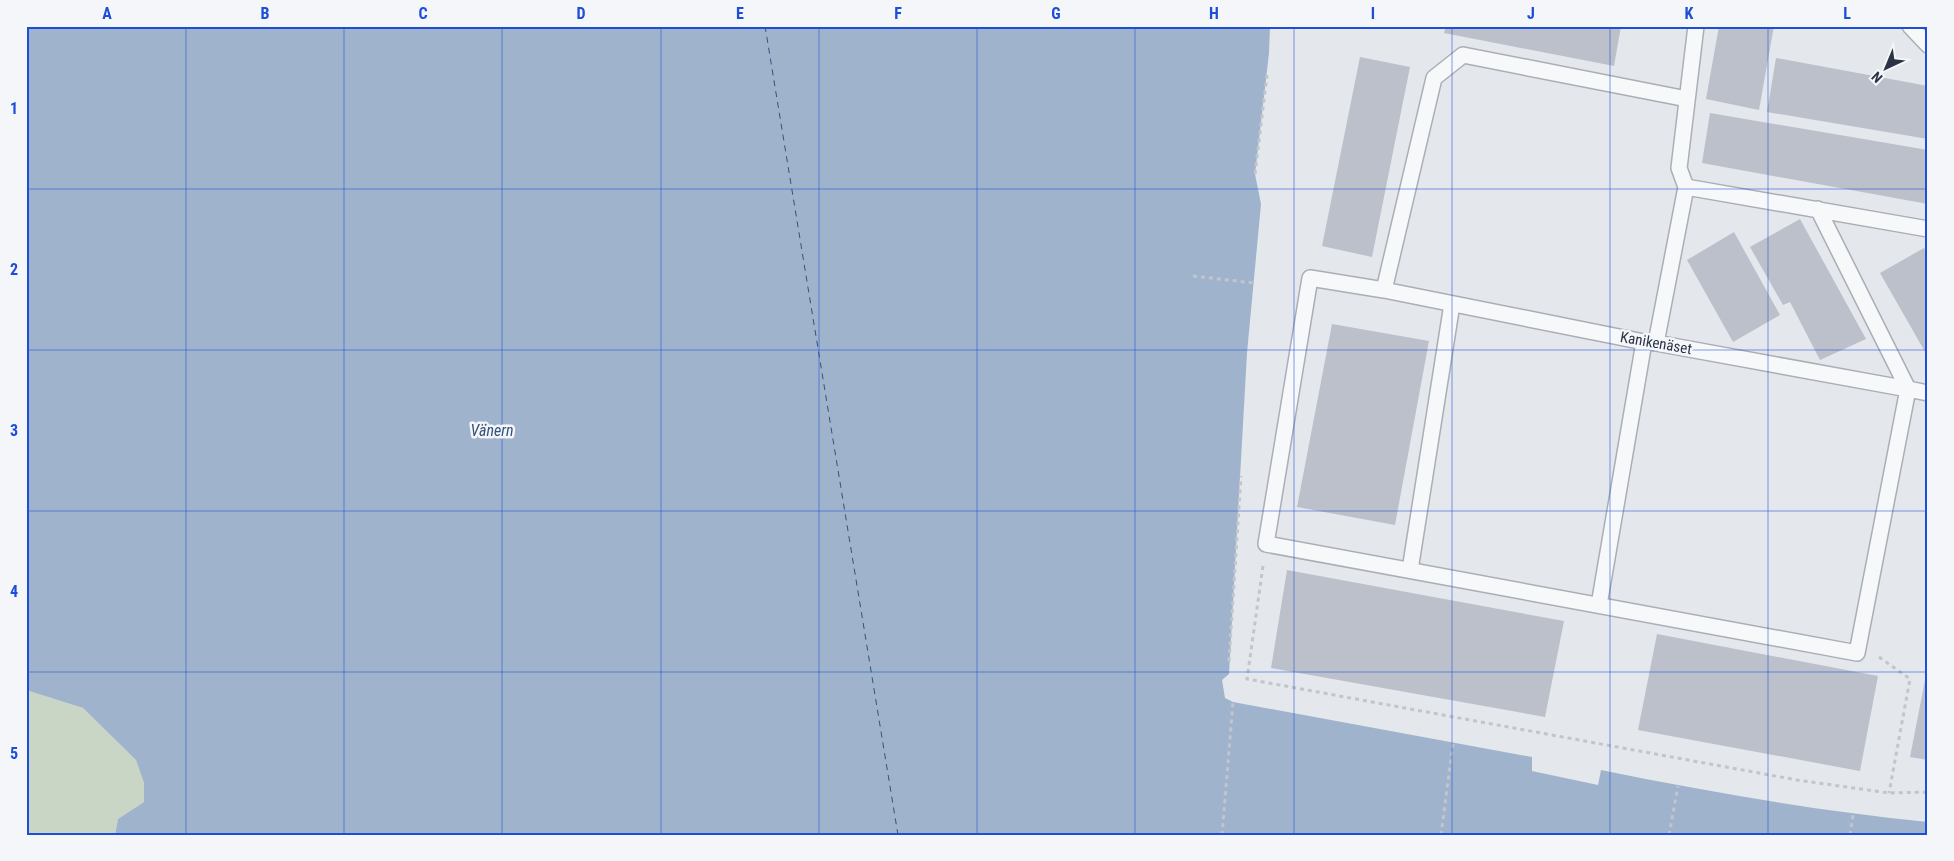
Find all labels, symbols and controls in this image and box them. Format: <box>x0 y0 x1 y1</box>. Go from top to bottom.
text: A <box>102 4 112 23</box>
text: B <box>261 4 270 23</box>
text: C <box>418 4 428 23</box>
text: D <box>576 4 586 23</box>
text: E <box>736 4 744 23</box>
text: F <box>894 4 902 23</box>
text: G <box>1051 4 1061 23</box>
text: H <box>1209 4 1219 23</box>
text: I <box>1371 4 1375 23</box>
text: J <box>1527 4 1535 23</box>
text: K <box>1685 4 1694 23</box>
text: L <box>1843 4 1851 23</box>
north arrow <box>1862 42 1912 92</box>
text: N <box>1868 69 1886 86</box>
text: 1 <box>10 99 18 118</box>
text: 2 <box>10 260 18 279</box>
street label: Kanikenäset <box>1619 328 1693 358</box>
text: 3 <box>10 421 18 440</box>
water label: Vänern <box>471 421 513 440</box>
text: 4 <box>10 582 18 601</box>
text: 5 <box>10 744 18 763</box>

